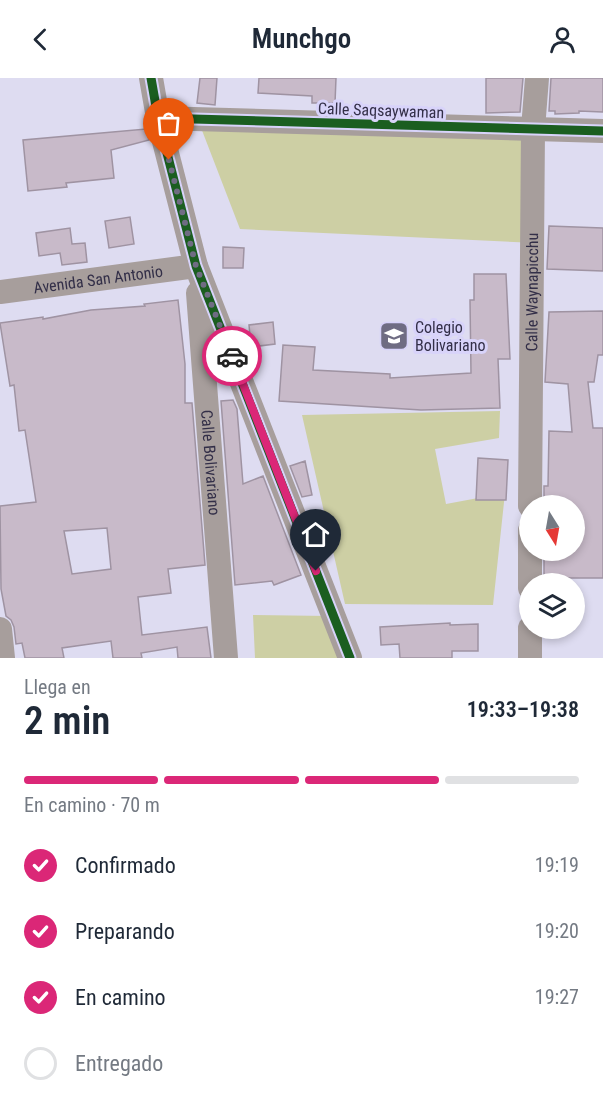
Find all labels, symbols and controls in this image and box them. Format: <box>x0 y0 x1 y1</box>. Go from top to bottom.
icon: back <box>24 23 57 56</box>
text: Munchgo <box>252 23 351 55</box>
icon: person <box>546 23 579 56</box>
pin <box>143 98 194 160</box>
street label: Calle Saqsaywaman <box>318 99 444 122</box>
icon: bag <box>152 107 185 140</box>
street label: Calle Waynapicchu <box>522 233 542 351</box>
street label: Avenida San Antonio <box>32 261 164 297</box>
place label: Colegio Bolivariano <box>415 318 486 355</box>
school or university icon: Colegio Bolivariano <box>378 320 410 352</box>
courier <box>202 326 262 386</box>
icon: car <box>216 340 249 373</box>
street label: Calle Bolivariano <box>197 409 224 516</box>
north arrow <box>519 495 585 561</box>
map controls <box>519 495 585 639</box>
pin <box>290 509 341 571</box>
icon: home <box>299 518 332 551</box>
button: layers <box>519 573 585 639</box>
text: Llega en <box>24 675 91 699</box>
text: 19:33–19:38 <box>467 697 579 722</box>
text: 2 min <box>24 698 110 744</box>
text: En camino · 70 m <box>24 793 160 817</box>
icon: check <box>24 849 57 882</box>
text: Confirmado <box>75 853 176 878</box>
text: 19:19 <box>535 853 579 877</box>
icon: check <box>24 915 57 948</box>
text: Preparando <box>75 919 175 944</box>
text: 19:20 <box>535 919 579 943</box>
icon: check <box>24 981 57 1014</box>
text: En camino <box>75 985 166 1010</box>
text: 19:27 <box>535 985 579 1009</box>
text: Entregado <box>75 1051 163 1076</box>

